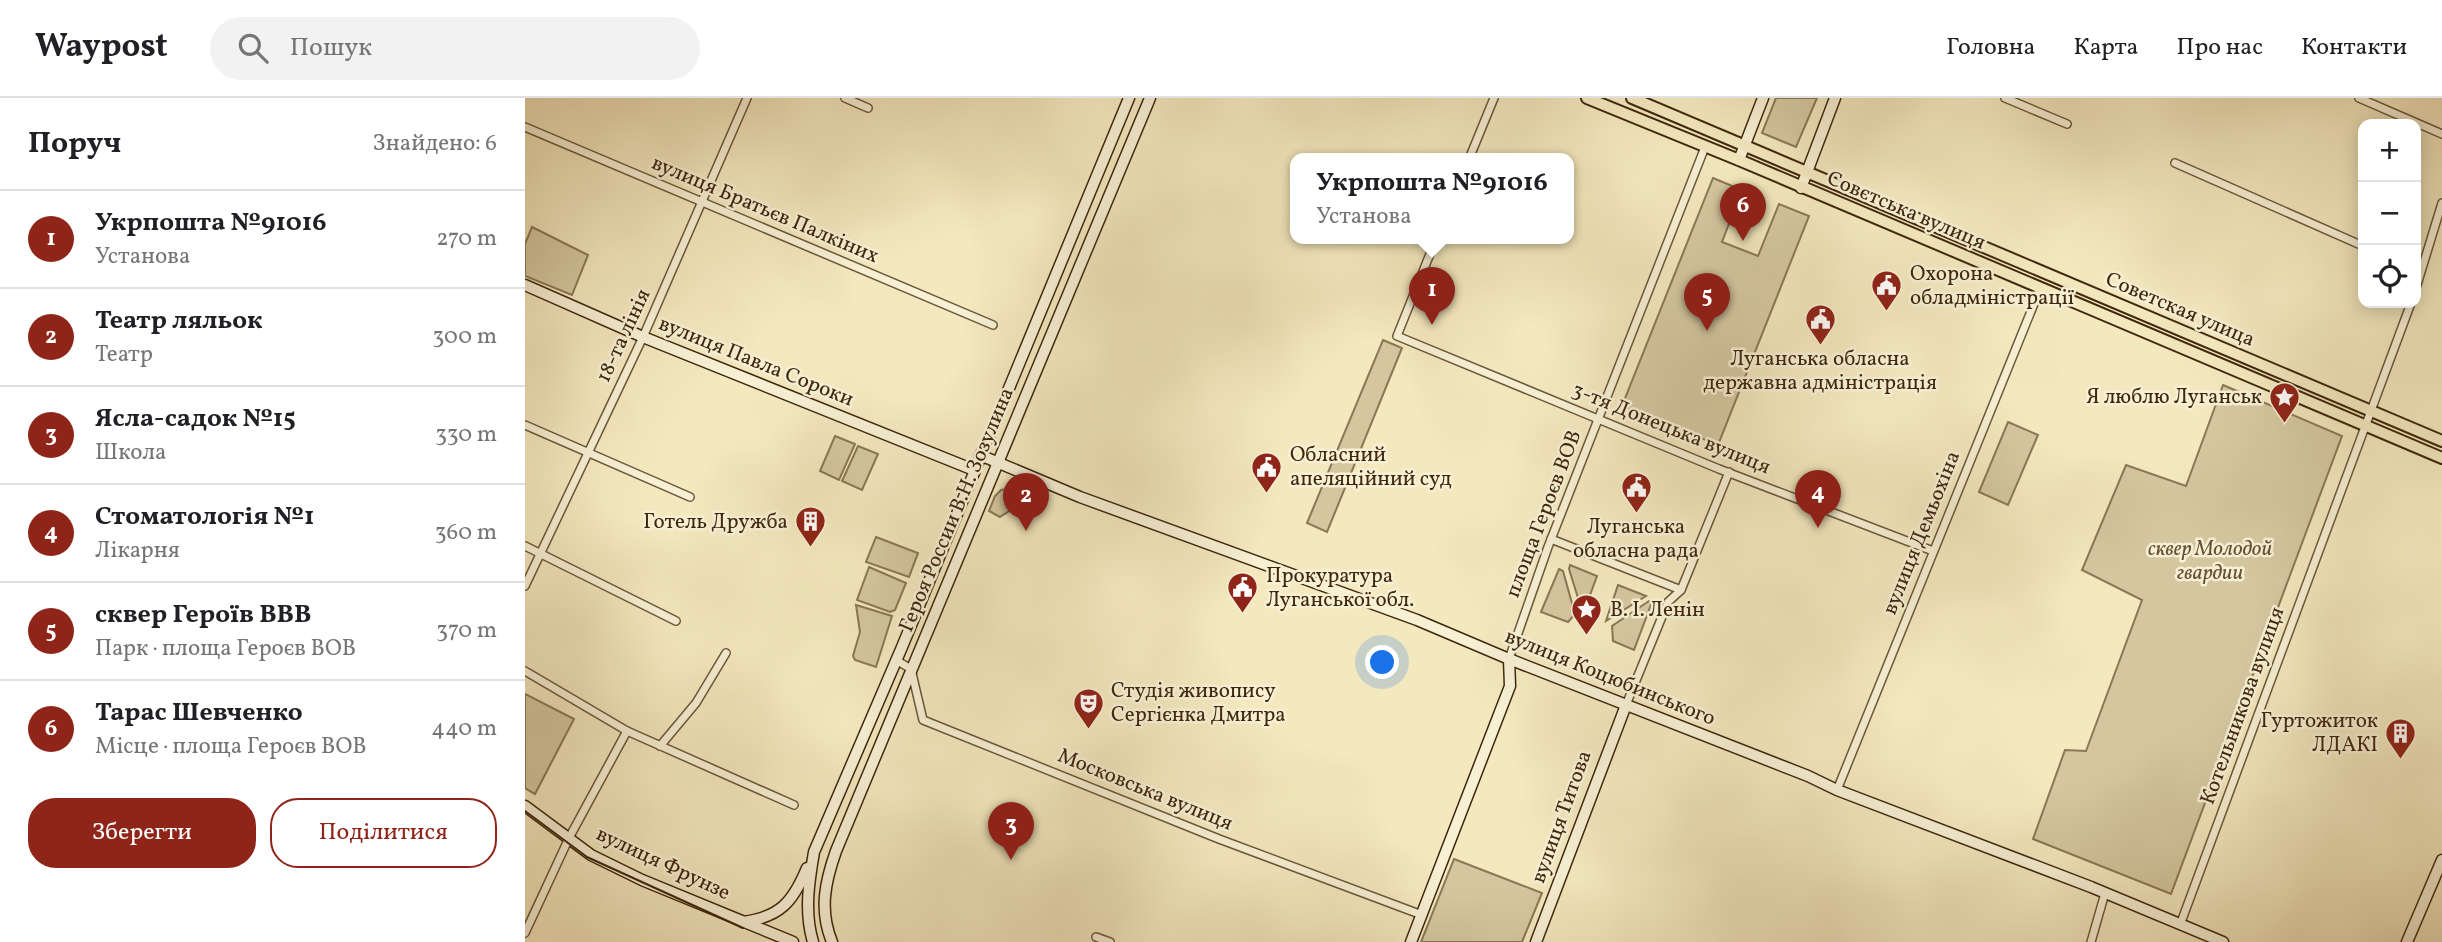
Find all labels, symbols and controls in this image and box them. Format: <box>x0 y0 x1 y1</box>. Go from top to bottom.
search box <box>210 17 700 80</box>
text: Waypost <box>35 25 168 71</box>
icon: search <box>234 29 272 67</box>
text: Пошук <box>290 30 372 66</box>
text: Головна <box>1946 31 2035 65</box>
text: Карта <box>2073 31 2139 65</box>
text: Про нас <box>2177 31 2263 65</box>
text: Контакти <box>2301 31 2407 65</box>
map controls <box>2358 119 2421 308</box>
button: + <box>2358 119 2421 182</box>
text: Поруч <box>28 123 121 165</box>
text: Знайдено: 6 <box>373 128 497 160</box>
street label: вулиця Братьєв Палкіних <box>647 149 883 271</box>
popup <box>1290 153 1574 244</box>
street label: Совєтська вулиця <box>1822 164 1990 258</box>
text: Укрпошта №91016 <box>1316 165 1548 201</box>
button: − <box>2358 182 2421 245</box>
pin: 6 <box>1720 183 1766 241</box>
text: Установа <box>1316 201 1412 233</box>
text: Укрпошта №91016 <box>95 205 327 241</box>
text: 1 <box>46 223 56 255</box>
text: 270 m <box>436 223 497 255</box>
text: Установа <box>95 241 190 273</box>
button: locate <box>2358 245 2421 308</box>
place label: Охорона обладміністрації <box>1910 260 2074 313</box>
street label: Советская улица <box>2101 265 2259 355</box>
pin: 1 <box>1409 267 1455 325</box>
public building icon: Охорона обладміністрації <box>1870 269 1904 313</box>
pin: 5 <box>1684 273 1730 331</box>
street label: 18-та лінія <box>590 284 658 387</box>
public building icon: Луганська обласна державна адміністрація <box>1803 302 1837 346</box>
text: Театр ляльок <box>95 303 262 339</box>
street label: вулиця Павла Сороки <box>654 310 858 414</box>
text: 2 <box>45 321 57 353</box>
text: 300 m <box>433 321 497 353</box>
text: Театр <box>95 339 153 371</box>
place label: Луганська обласна державна адміністрація <box>1703 345 1937 398</box>
street label: 3-тя Донецька вулиця <box>1567 376 1775 482</box>
place icon: Я люблю Луганськ <box>2268 380 2302 424</box>
street label: Героя России В.Н. Зозулина <box>892 383 1022 637</box>
place label: Я люблю Луганськ <box>2086 383 2262 412</box>
text: Ясла-садок №15 <box>95 401 296 437</box>
text: 3 <box>45 419 57 451</box>
text: 330 m <box>435 419 497 451</box>
street label: площа Героєв ВОВ <box>1499 426 1589 602</box>
text: Школа <box>95 437 166 469</box>
place label: Обласний апеляційний суд <box>1290 441 1452 494</box>
street label: вулиця Демьохіна <box>1876 447 1968 619</box>
public building icon: Обласний апеляційний суд <box>1250 450 1284 494</box>
public building icon: Луганська обласна рада <box>1619 470 1653 514</box>
pin: 4 <box>1795 470 1841 528</box>
pin: 2 <box>1003 473 1049 531</box>
text: Стоматологія №1 <box>95 499 314 535</box>
building icon: Готель Дружба <box>794 505 828 549</box>
place label: Готель Дружба <box>643 508 788 537</box>
place label: Луганська обласна рада <box>1573 513 1699 566</box>
text: 4 <box>44 517 58 549</box>
text: 360 m <box>435 517 497 549</box>
text: Лікарня <box>95 535 180 567</box>
park label: сквер Молодой гвардии <box>2148 535 2272 588</box>
place label: Прокуратура Луганської обл. <box>1266 562 1414 615</box>
public building icon: Прокуратура Луганської обл. <box>1226 571 1260 615</box>
place icon: В. І. Ленін <box>1570 593 1604 637</box>
place label: В. І. Ленін <box>1610 596 1705 625</box>
text: сквер Героїв ВВВ <box>95 597 311 633</box>
street label: Котельникова вулиця <box>2194 603 2292 809</box>
text: 5 <box>45 615 57 647</box>
text: 370 m <box>436 615 497 647</box>
street label: вулиця Коцюбинського <box>1500 622 1720 734</box>
text: Парк · площа Героєв ВОВ <box>95 633 356 665</box>
your location <box>1365 645 1399 679</box>
place label: Студія живопису Сергієнка Дмитра <box>1111 677 1286 730</box>
theatre icon: Студія живопису Сергієнка Дмитра <box>1071 686 1105 730</box>
text: Тарас Шевченко <box>95 695 303 731</box>
place label: Гуртожиток ЛДАКІ <box>2260 707 2378 760</box>
text: 6 <box>45 713 57 745</box>
text: 440 m <box>431 713 497 745</box>
building icon: Гуртожиток ЛДАКІ <box>2384 716 2418 760</box>
text: Місце · площа Героєв ВОВ <box>95 731 367 763</box>
street label: Московська вулиця <box>1053 742 1237 838</box>
street label: вулиця Титова <box>1525 747 1599 887</box>
button: Зберегти <box>28 798 256 868</box>
button: Поділитися <box>270 798 497 868</box>
pin: 3 <box>988 802 1034 860</box>
street label: вулиця Фрунзе <box>591 820 735 908</box>

